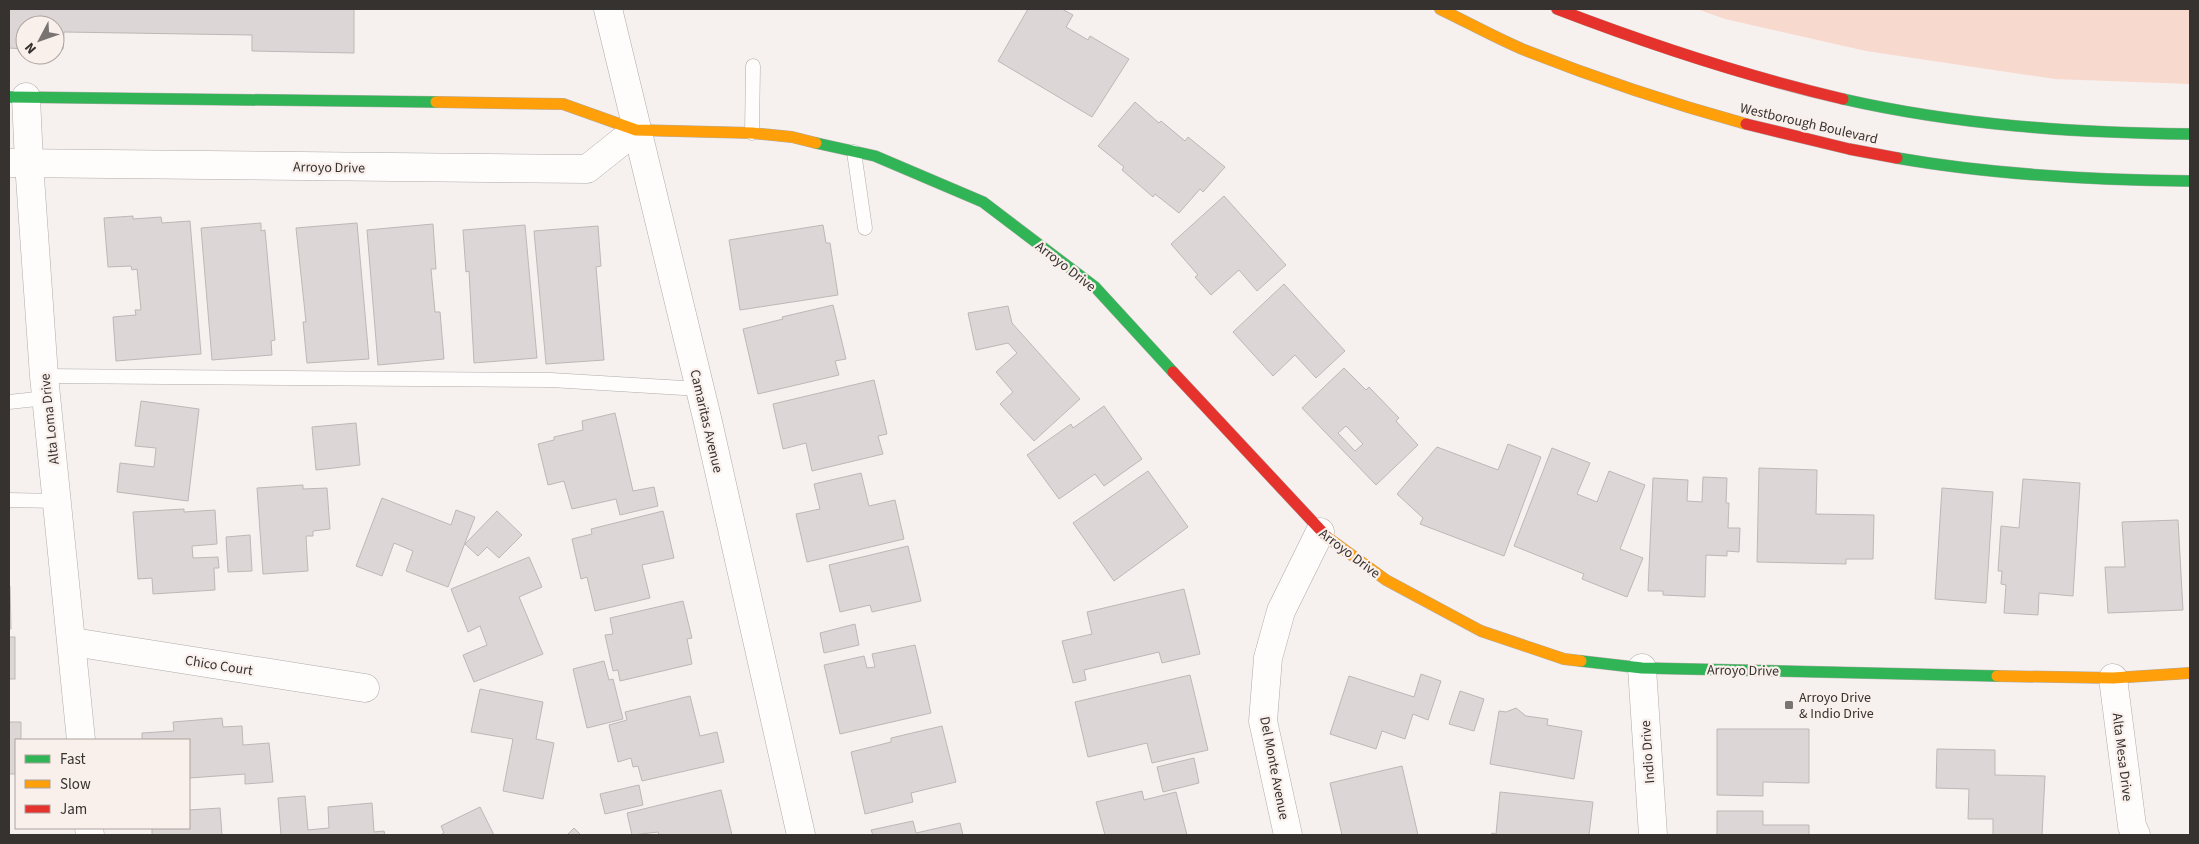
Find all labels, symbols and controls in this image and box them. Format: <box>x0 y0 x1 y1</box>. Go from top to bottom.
north arrow <box>15 15 65 65</box>
text: N <box>20 38 42 58</box>
street label: Westborough Boulevard <box>1738 98 1880 150</box>
street label: Arroyo Drive <box>293 157 365 179</box>
street label: Arroyo Drive <box>1031 237 1100 297</box>
street label: Camaritas Avenue <box>684 368 728 475</box>
street label: Alta Loma Drive <box>35 372 65 465</box>
street label: Arroyo Drive <box>1315 524 1384 583</box>
street label: Chico Court <box>184 651 254 681</box>
street label: Arroyo Drive <box>1707 660 1779 682</box>
place label: Arroyo Drive & Indio Drive <box>1799 688 1874 724</box>
marker: Arroyo Drive & Indio Drive <box>1783 699 1795 711</box>
street label: Alta Mesa Drive <box>2107 712 2137 802</box>
street label: Del Monte Avenue <box>1254 715 1294 822</box>
street label: Indio Drive <box>1636 720 1660 784</box>
legend <box>15 739 190 829</box>
text: Fast <box>60 749 86 770</box>
text: Slow <box>60 774 91 795</box>
text: Jam <box>60 799 87 820</box>

